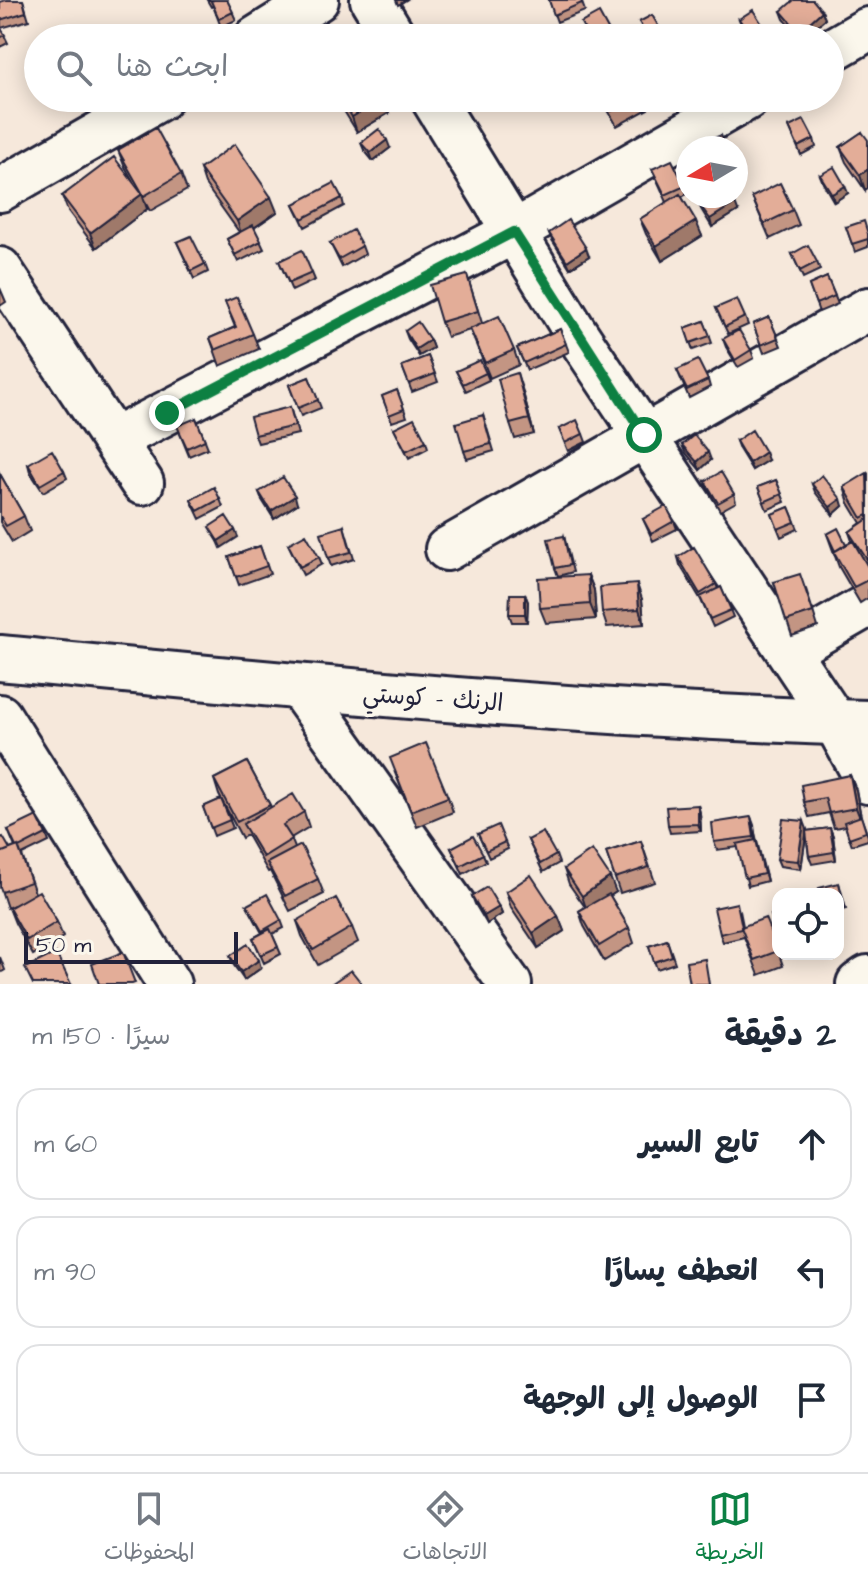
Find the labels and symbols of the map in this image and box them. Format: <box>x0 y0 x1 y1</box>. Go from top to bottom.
north arrow <box>676 136 748 208</box>
route end <box>149 395 185 431</box>
route start <box>626 417 662 453</box>
street label: الرنك - كوستي <box>361 677 504 724</box>
scale bar <box>24 928 238 964</box>

